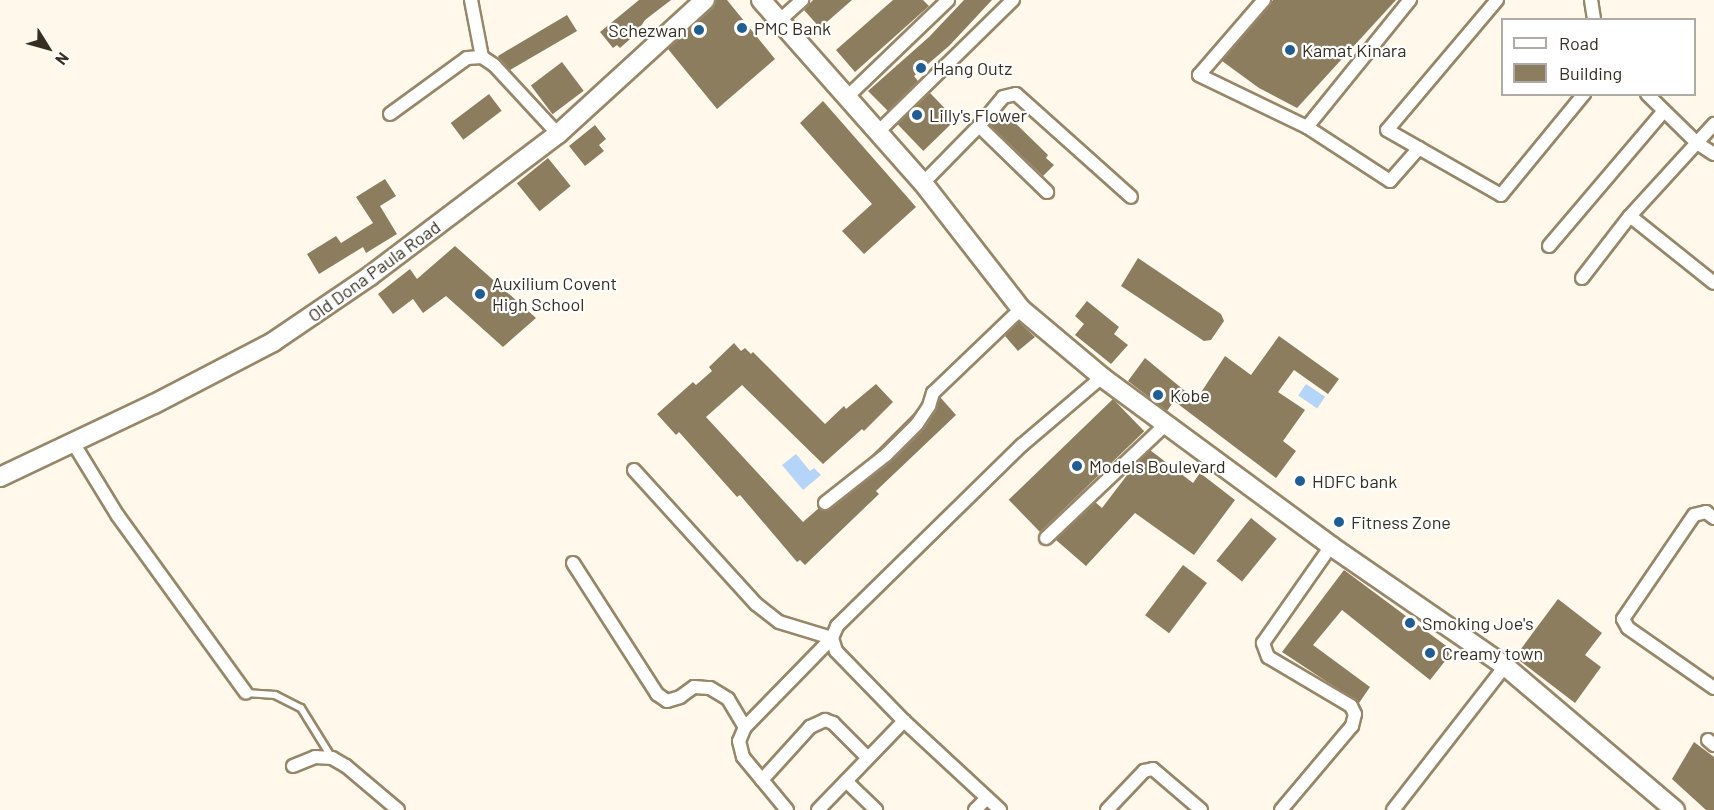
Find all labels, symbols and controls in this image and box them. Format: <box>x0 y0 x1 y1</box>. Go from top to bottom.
place label: PMC Bank <box>754 17 831 39</box>
north arrow <box>18 18 78 78</box>
legend <box>1501 18 1696 96</box>
place label: Schezwan <box>608 19 687 41</box>
marker: PMC Bank <box>735 21 749 35</box>
marker: Schezwan <box>692 23 706 37</box>
text: Road <box>1559 32 1599 54</box>
place label: Kamat Kinara <box>1302 39 1407 61</box>
marker: Kamat Kinara <box>1283 43 1297 57</box>
text: N <box>52 49 74 69</box>
place label: Hang Outz <box>933 57 1012 79</box>
marker: Hang Outz <box>914 61 928 75</box>
text: Building <box>1559 62 1622 84</box>
place label: Lilly's Flower <box>929 104 1027 126</box>
marker: Lilly's Flower <box>910 108 924 122</box>
street label: Old Dona Paula Road <box>304 216 444 326</box>
place label: Auxilium Covent High School <box>492 273 617 316</box>
marker: Auxilium Covent High School <box>473 287 487 301</box>
place label: Kobe <box>1170 384 1210 406</box>
marker: Kobe <box>1151 388 1165 402</box>
place label: Models Boulevard <box>1089 455 1226 477</box>
marker: Models Boulevard <box>1070 459 1084 473</box>
place label: HDFC bank <box>1312 470 1397 492</box>
marker: HDFC bank <box>1293 474 1307 488</box>
place label: Fitness Zone <box>1351 511 1451 533</box>
marker: Fitness Zone <box>1332 515 1346 529</box>
place label: Smoking Joe's <box>1422 612 1534 634</box>
marker: Smoking Joe's <box>1403 616 1417 630</box>
place label: Creamy town <box>1442 642 1543 664</box>
marker: Creamy town <box>1423 646 1437 660</box>

